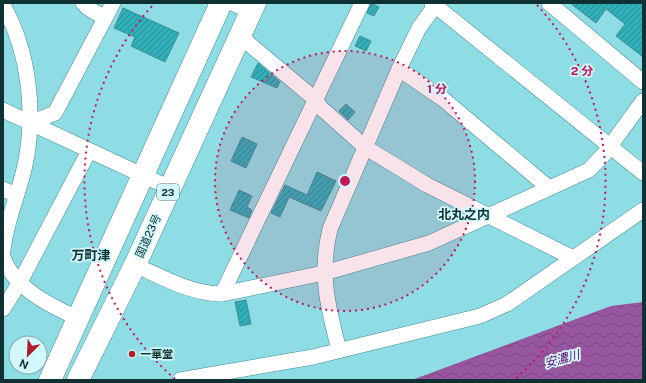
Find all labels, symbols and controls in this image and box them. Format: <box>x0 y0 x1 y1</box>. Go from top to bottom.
text: 2 分 <box>571 64 593 78</box>
text: 1 分 <box>427 82 447 96</box>
centre of rings <box>338 174 352 188</box>
road number: 23 <box>157 184 179 200</box>
district label: 北丸之内 <box>438 207 490 222</box>
street label: 国道23号 <box>133 212 163 260</box>
district label: 万町津 <box>71 248 111 263</box>
north arrow <box>8 335 48 375</box>
water label: 安濃川 <box>543 347 583 370</box>
place label: 一華堂 <box>140 348 173 360</box>
marker: 一華堂 <box>127 349 137 359</box>
text: N <box>18 357 30 371</box>

